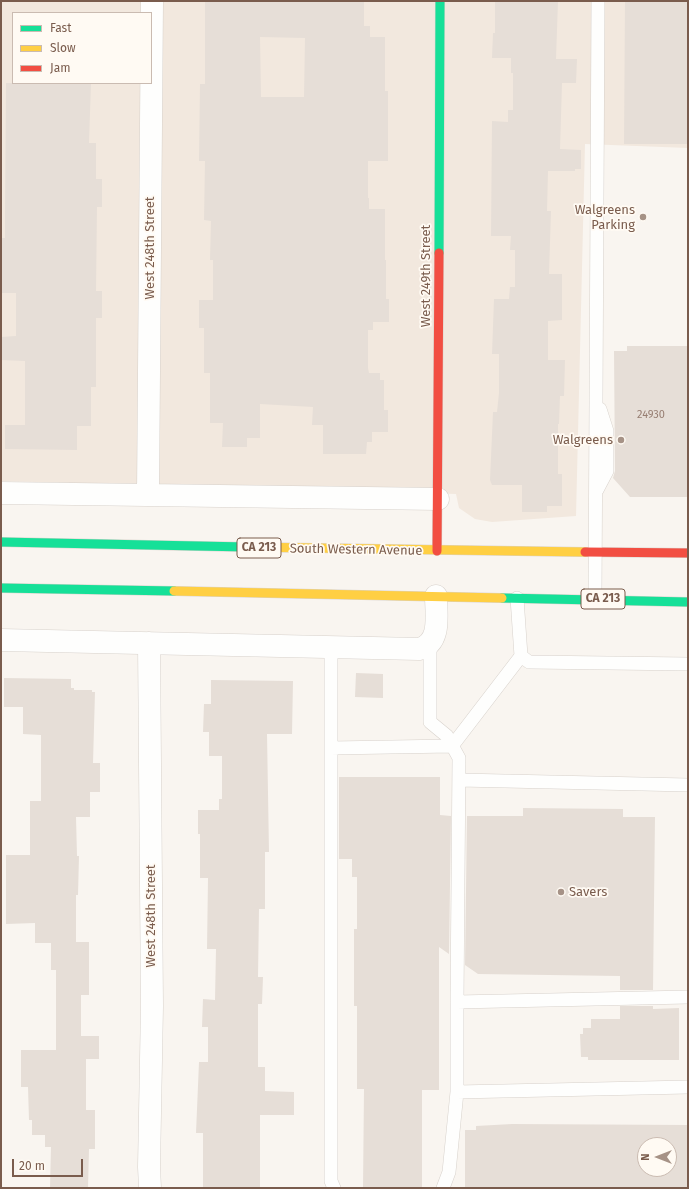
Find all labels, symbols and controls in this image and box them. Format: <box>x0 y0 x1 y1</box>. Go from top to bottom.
legend <box>12 12 152 84</box>
text: Fast <box>50 21 72 35</box>
text: Slow <box>50 41 76 55</box>
text: Jam <box>50 61 70 75</box>
street label: West 248th Street <box>142 196 158 300</box>
place label: Walgreens Parking <box>575 202 635 233</box>
marker: Walgreens Parking <box>638 212 648 222</box>
street label: West 249th Street <box>418 225 434 327</box>
house number: 24930 <box>637 408 665 422</box>
place label: Walgreens <box>553 432 613 448</box>
marker: Walgreens <box>616 435 626 445</box>
road number: CA 213 <box>237 538 281 558</box>
street label: South Western Avenue <box>290 541 422 559</box>
road number: CA 213 <box>581 589 625 609</box>
street label: West 248th Street <box>143 864 159 968</box>
place label: Savers <box>569 884 607 900</box>
marker: Savers <box>556 887 566 897</box>
north arrow <box>637 1137 677 1177</box>
scale bar <box>14 1151 85 1177</box>
text: N <box>639 1153 652 1161</box>
text: 20 m <box>19 1159 45 1173</box>

